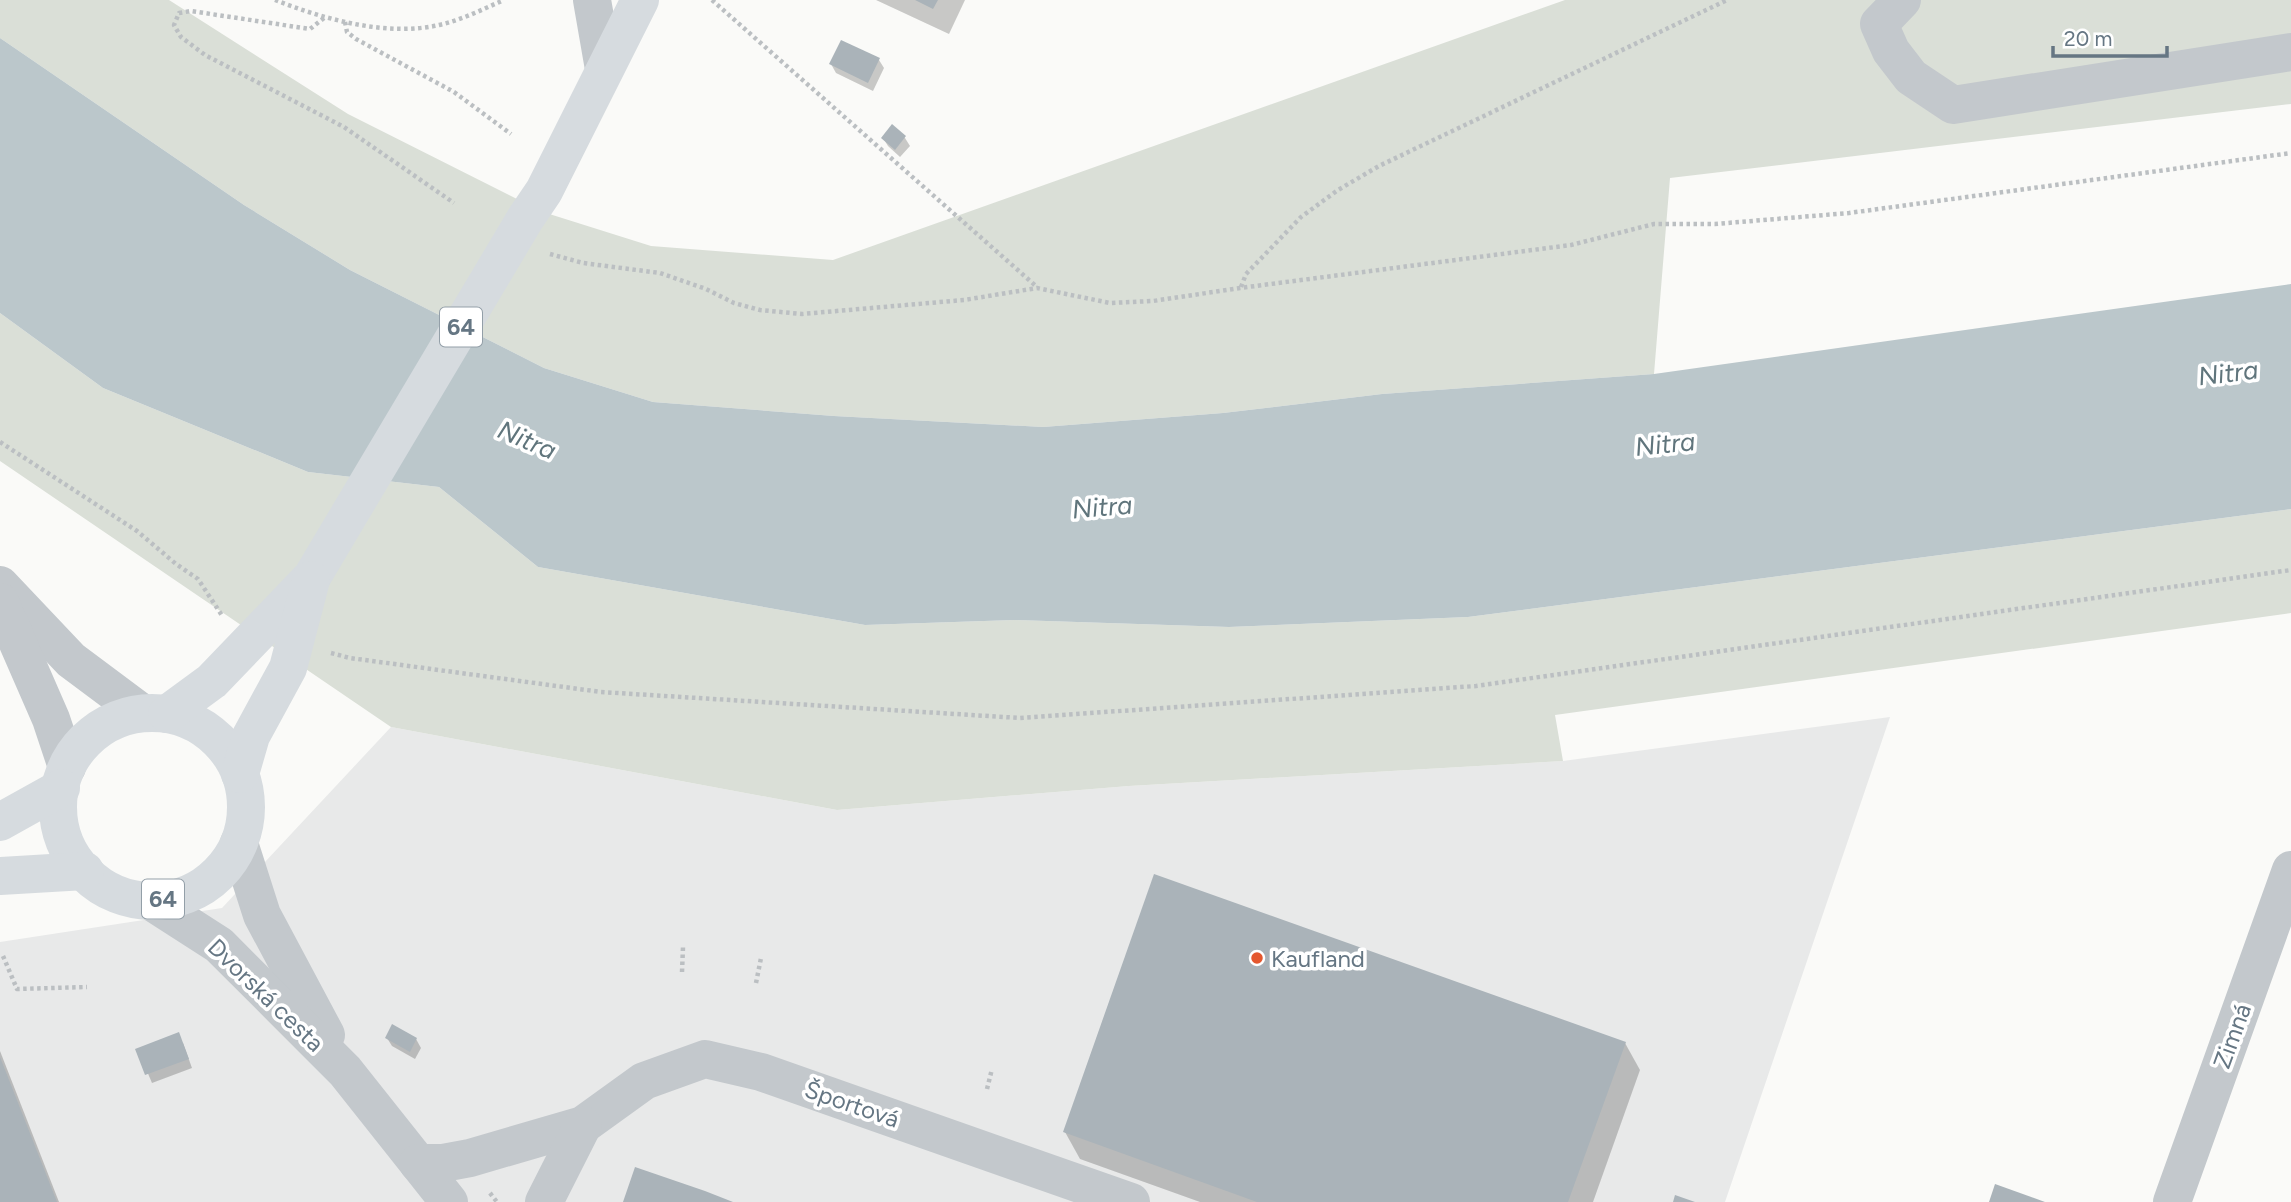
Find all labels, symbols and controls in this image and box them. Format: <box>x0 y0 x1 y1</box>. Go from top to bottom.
scale bar <box>2053 14 2167 58</box>
text: 20 m <box>2064 26 2112 51</box>
road number: 64 <box>440 308 482 346</box>
water label: Nitra <box>2196 353 2260 393</box>
water label: Nitra <box>493 413 561 467</box>
water label: Nitra <box>1633 425 1697 463</box>
water label: Nitra <box>1071 488 1133 526</box>
road number: 64 <box>142 879 184 918</box>
street label: Dvorská cesta <box>202 932 330 1058</box>
place label: Kaufland <box>1271 944 1365 973</box>
marker: Kaufland <box>1249 950 1265 966</box>
street label: Zimná <box>2207 1000 2257 1072</box>
street label: Športová <box>801 1074 903 1134</box>

